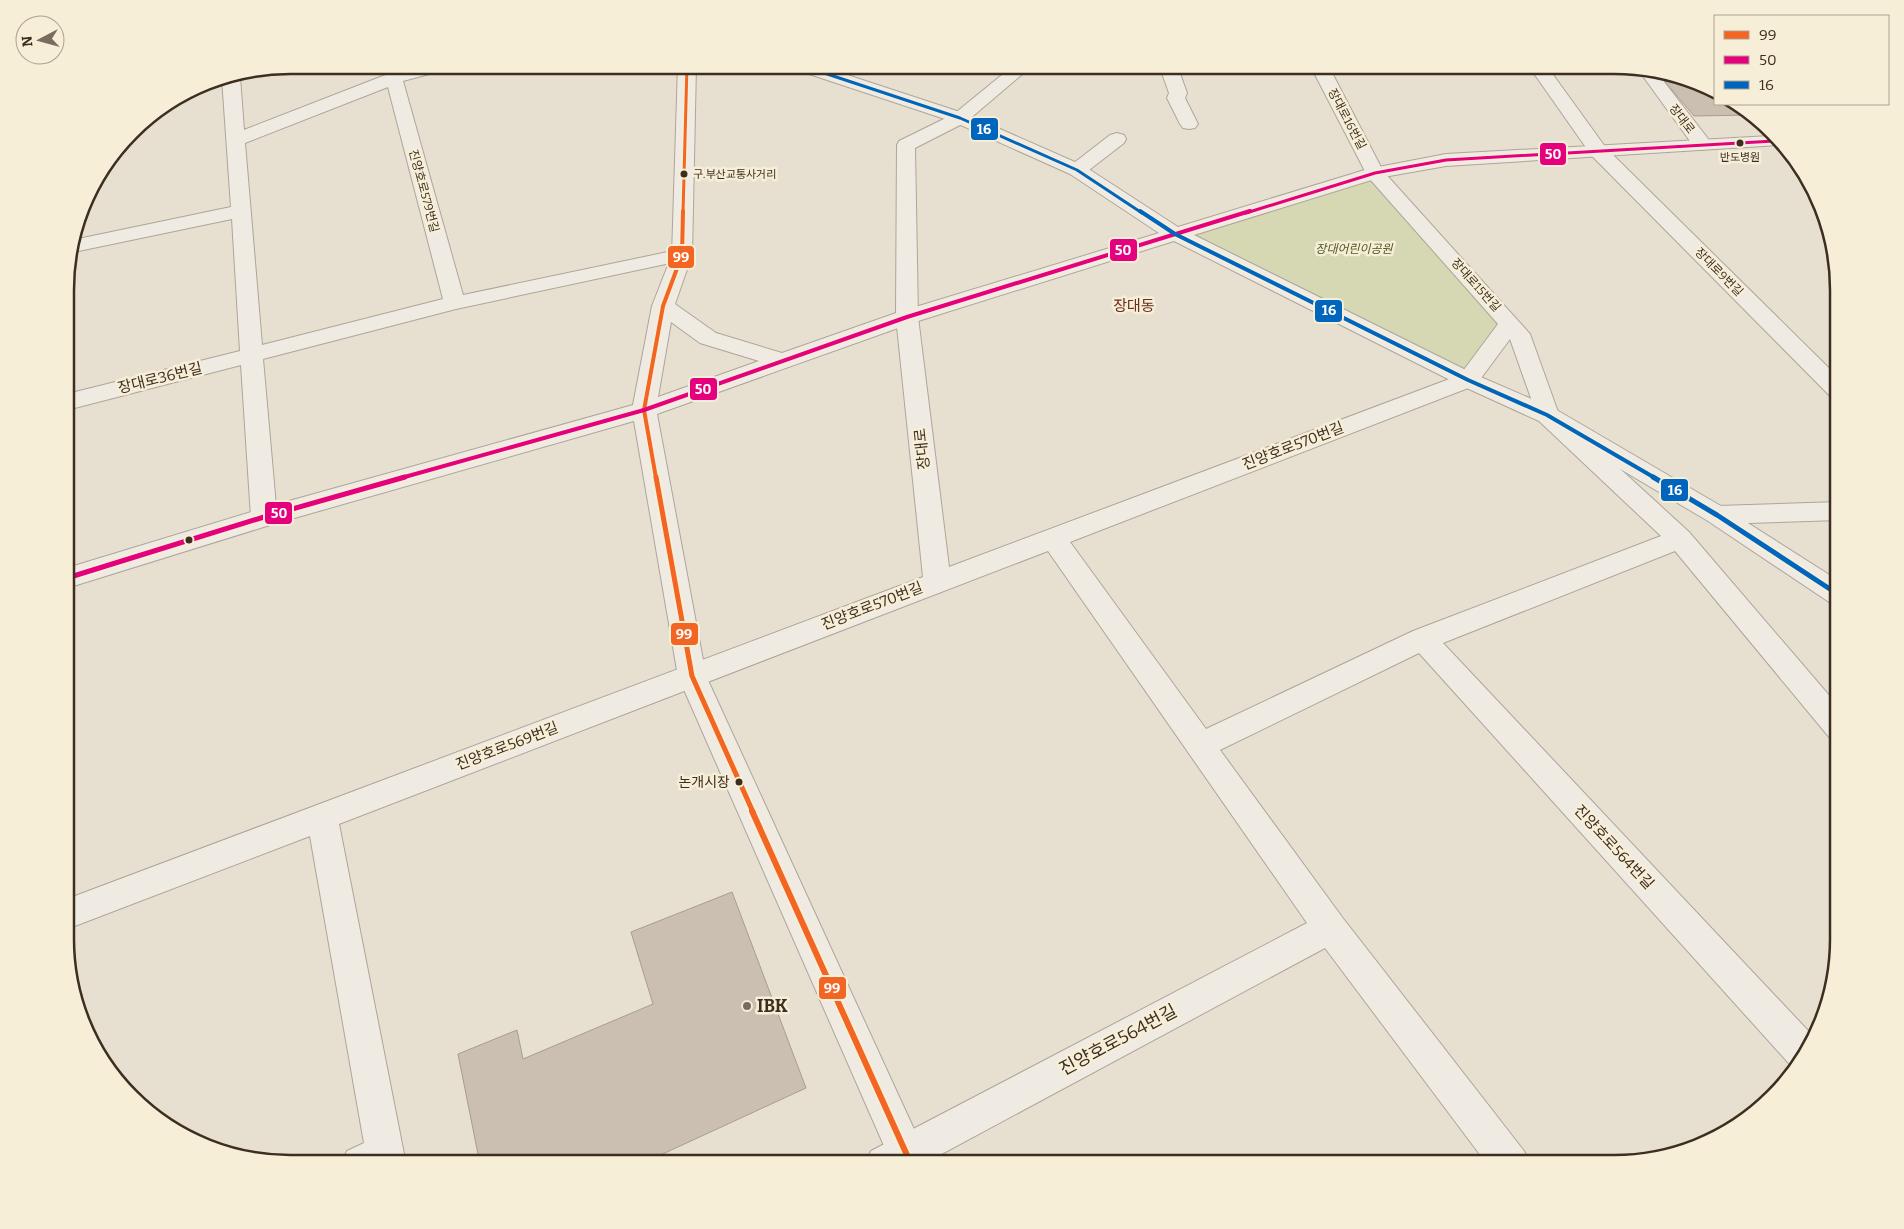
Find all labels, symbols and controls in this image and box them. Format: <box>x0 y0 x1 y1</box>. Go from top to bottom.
north arrow <box>15 15 65 65</box>
legend <box>1714 15 1889 105</box>
text: 99 <box>1759 26 1777 44</box>
text: N <box>19 35 37 48</box>
text: 50 <box>1759 51 1777 69</box>
text: 16 <box>1759 76 1774 94</box>
street label: 장대로16번길 <box>1325 86 1369 152</box>
street label: 장대로 <box>1666 102 1698 136</box>
line badge: 16 <box>970 117 999 141</box>
text: 16 <box>977 121 991 138</box>
marker: 반도병원 <box>1735 138 1745 148</box>
line badge: 50 <box>1539 142 1567 166</box>
text: 50 <box>1545 146 1561 163</box>
street label: 진양호로579번길 <box>406 148 442 234</box>
place label: 반도병원 <box>1720 151 1760 164</box>
place label: 구.부산교통사거리 <box>693 168 776 181</box>
marker: 구.부산교통사거리 <box>679 169 689 179</box>
line badge: 50 <box>1109 238 1138 262</box>
text: 50 <box>1115 242 1131 259</box>
park label: 장대어린이공원 <box>1315 242 1394 256</box>
line badge: 99 <box>667 245 695 269</box>
street label: 장대로9번길 <box>1692 245 1746 299</box>
text: 99 <box>673 249 689 266</box>
street label: 장대로15번길 <box>1449 256 1503 314</box>
district label: 장대동 <box>1113 297 1155 315</box>
line badge: 16 <box>1314 299 1343 323</box>
text: 16 <box>1322 302 1336 319</box>
street label: 장대로36번길 <box>116 359 204 397</box>
line badge: 50 <box>689 377 718 401</box>
text: 50 <box>695 381 711 398</box>
street label: 진양호로570번길 <box>1240 418 1346 474</box>
street label: 장대로 <box>911 427 933 471</box>
line badge: 16 <box>1660 478 1689 502</box>
text: 16 <box>1668 482 1682 499</box>
line badge: 50 <box>264 501 293 525</box>
text: 50 <box>271 505 287 522</box>
unlabelled marker <box>184 535 194 545</box>
street label: 진양호로570번길 <box>819 578 925 634</box>
line badge: 99 <box>670 622 699 646</box>
text: 99 <box>676 626 692 643</box>
street label: 진양호로569번길 <box>453 718 561 774</box>
place label: 논개시장 <box>678 774 730 791</box>
marker: 논개시장 <box>734 777 744 787</box>
street label: 진양호로564번길 <box>1570 801 1658 893</box>
line badge: 99 <box>818 976 847 1000</box>
text: 99 <box>824 980 840 997</box>
place label: IBK <box>757 995 788 1017</box>
marker: IBK <box>741 1000 753 1012</box>
street label: 진양호로564번길 <box>1055 1000 1181 1080</box>

